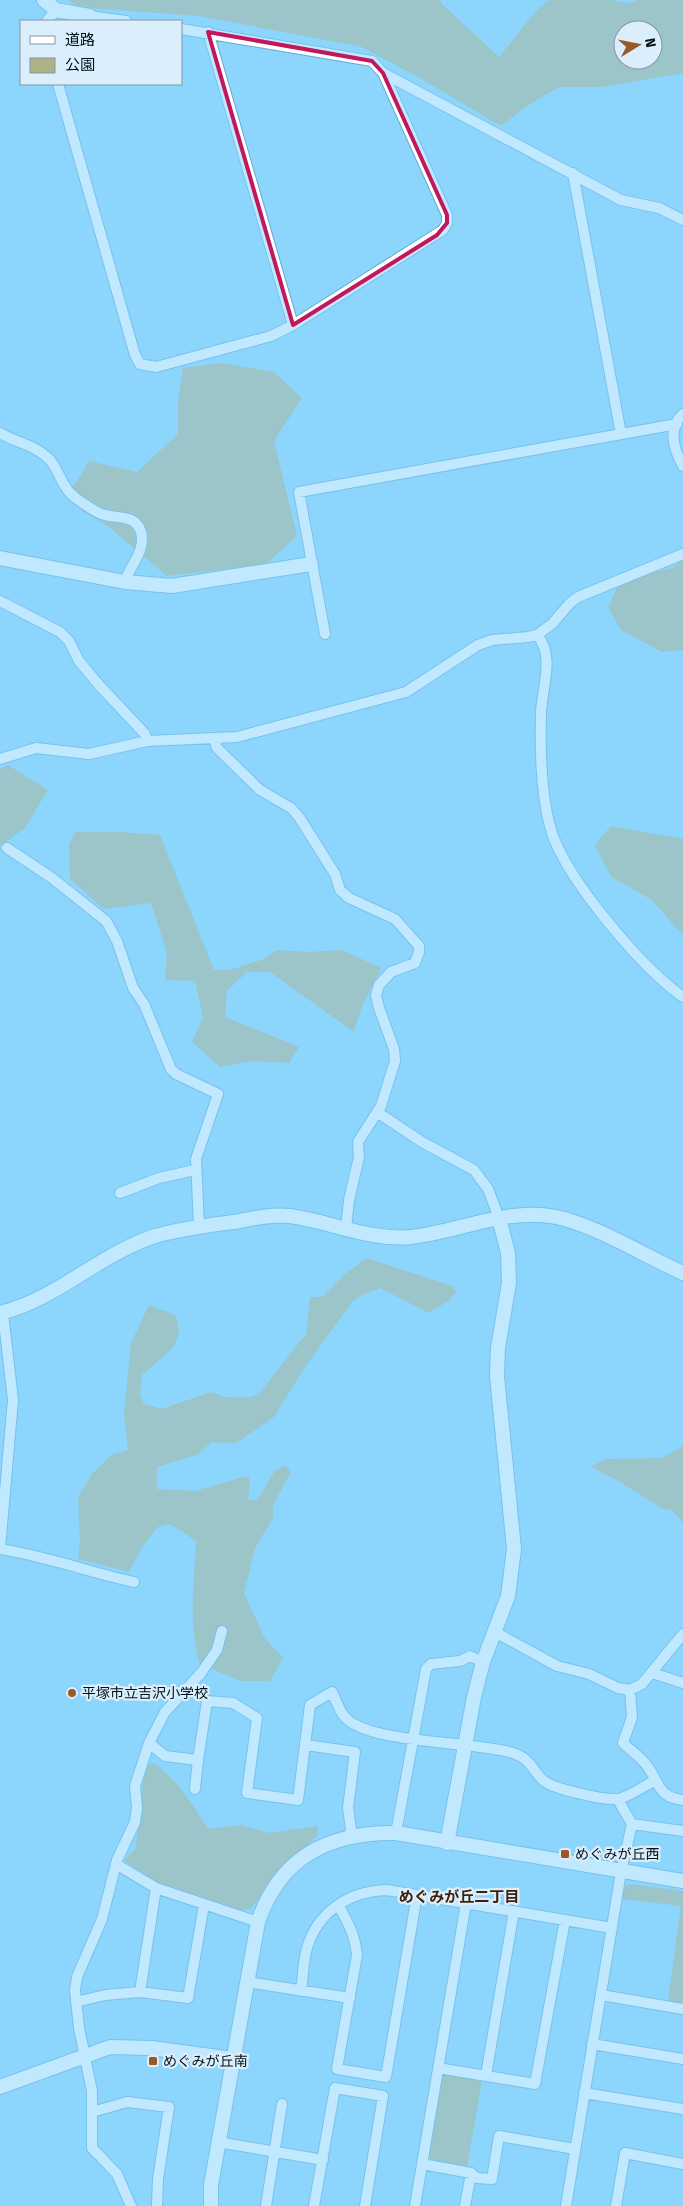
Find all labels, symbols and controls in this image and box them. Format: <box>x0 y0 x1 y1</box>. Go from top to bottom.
legend <box>20 20 182 85</box>
north arrow <box>613 20 663 70</box>
text: 道路 <box>65 31 95 49</box>
text: N <box>641 37 659 49</box>
text: 公園 <box>65 56 95 74</box>
place label: 平塚市立吉沢小学校 <box>82 1685 208 1702</box>
marker: 平塚市立吉沢小学校 <box>66 1687 78 1699</box>
place label: めぐみが丘西 <box>575 1846 659 1863</box>
marker: めぐみが丘西 <box>559 1848 571 1860</box>
district label: めぐみが丘二丁目 <box>399 1888 519 1906</box>
place label: めぐみが丘南 <box>163 2053 247 2070</box>
marker: めぐみが丘南 <box>147 2055 159 2067</box>

